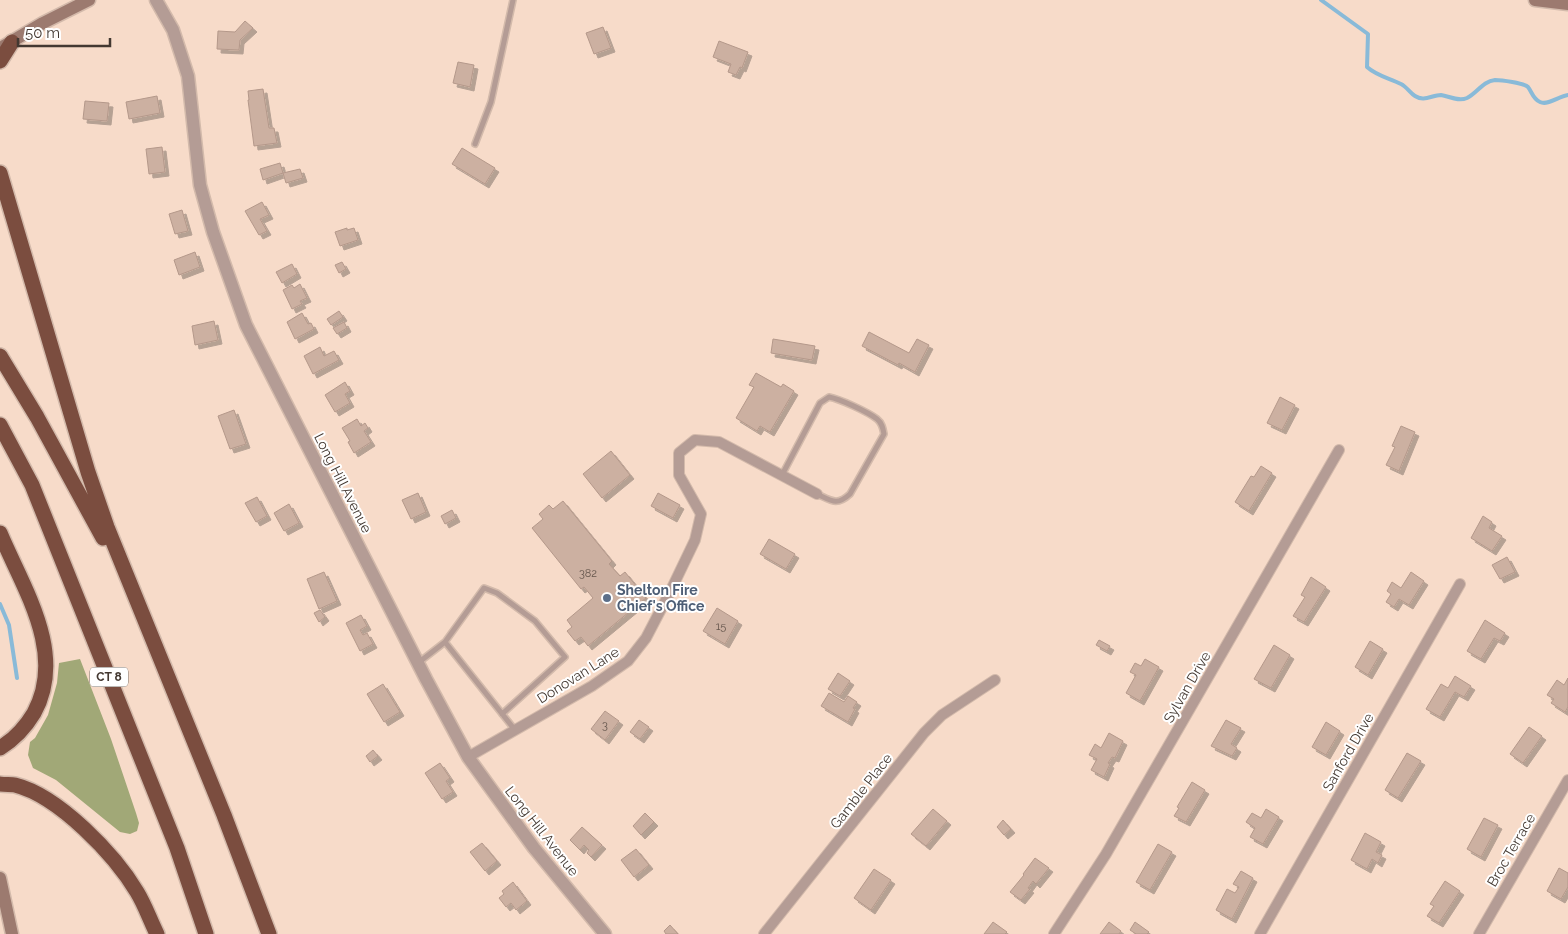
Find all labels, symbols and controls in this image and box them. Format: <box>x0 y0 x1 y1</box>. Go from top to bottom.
scale bar <box>18 15 110 47</box>
text: 50 m <box>25 24 60 42</box>
street label: Long Hill Avenue <box>311 431 375 535</box>
house number: 382 <box>579 567 597 580</box>
place label: Shelton Fire Chief's Office <box>617 582 705 614</box>
marker: Shelton Fire Chief's Office <box>601 592 613 604</box>
house number: 15 <box>716 620 726 633</box>
street label: Donovan Lane <box>534 643 622 707</box>
street label: Sylvan Drive <box>1160 649 1214 725</box>
road number: CT 8 <box>90 668 128 686</box>
street label: Sanford Drive <box>1319 710 1377 794</box>
house number: 3 <box>602 719 608 732</box>
street label: Gamble Place <box>827 750 895 832</box>
street label: Long Hill Avenue <box>502 783 582 879</box>
street label: Broc Terrace <box>1484 811 1538 889</box>

